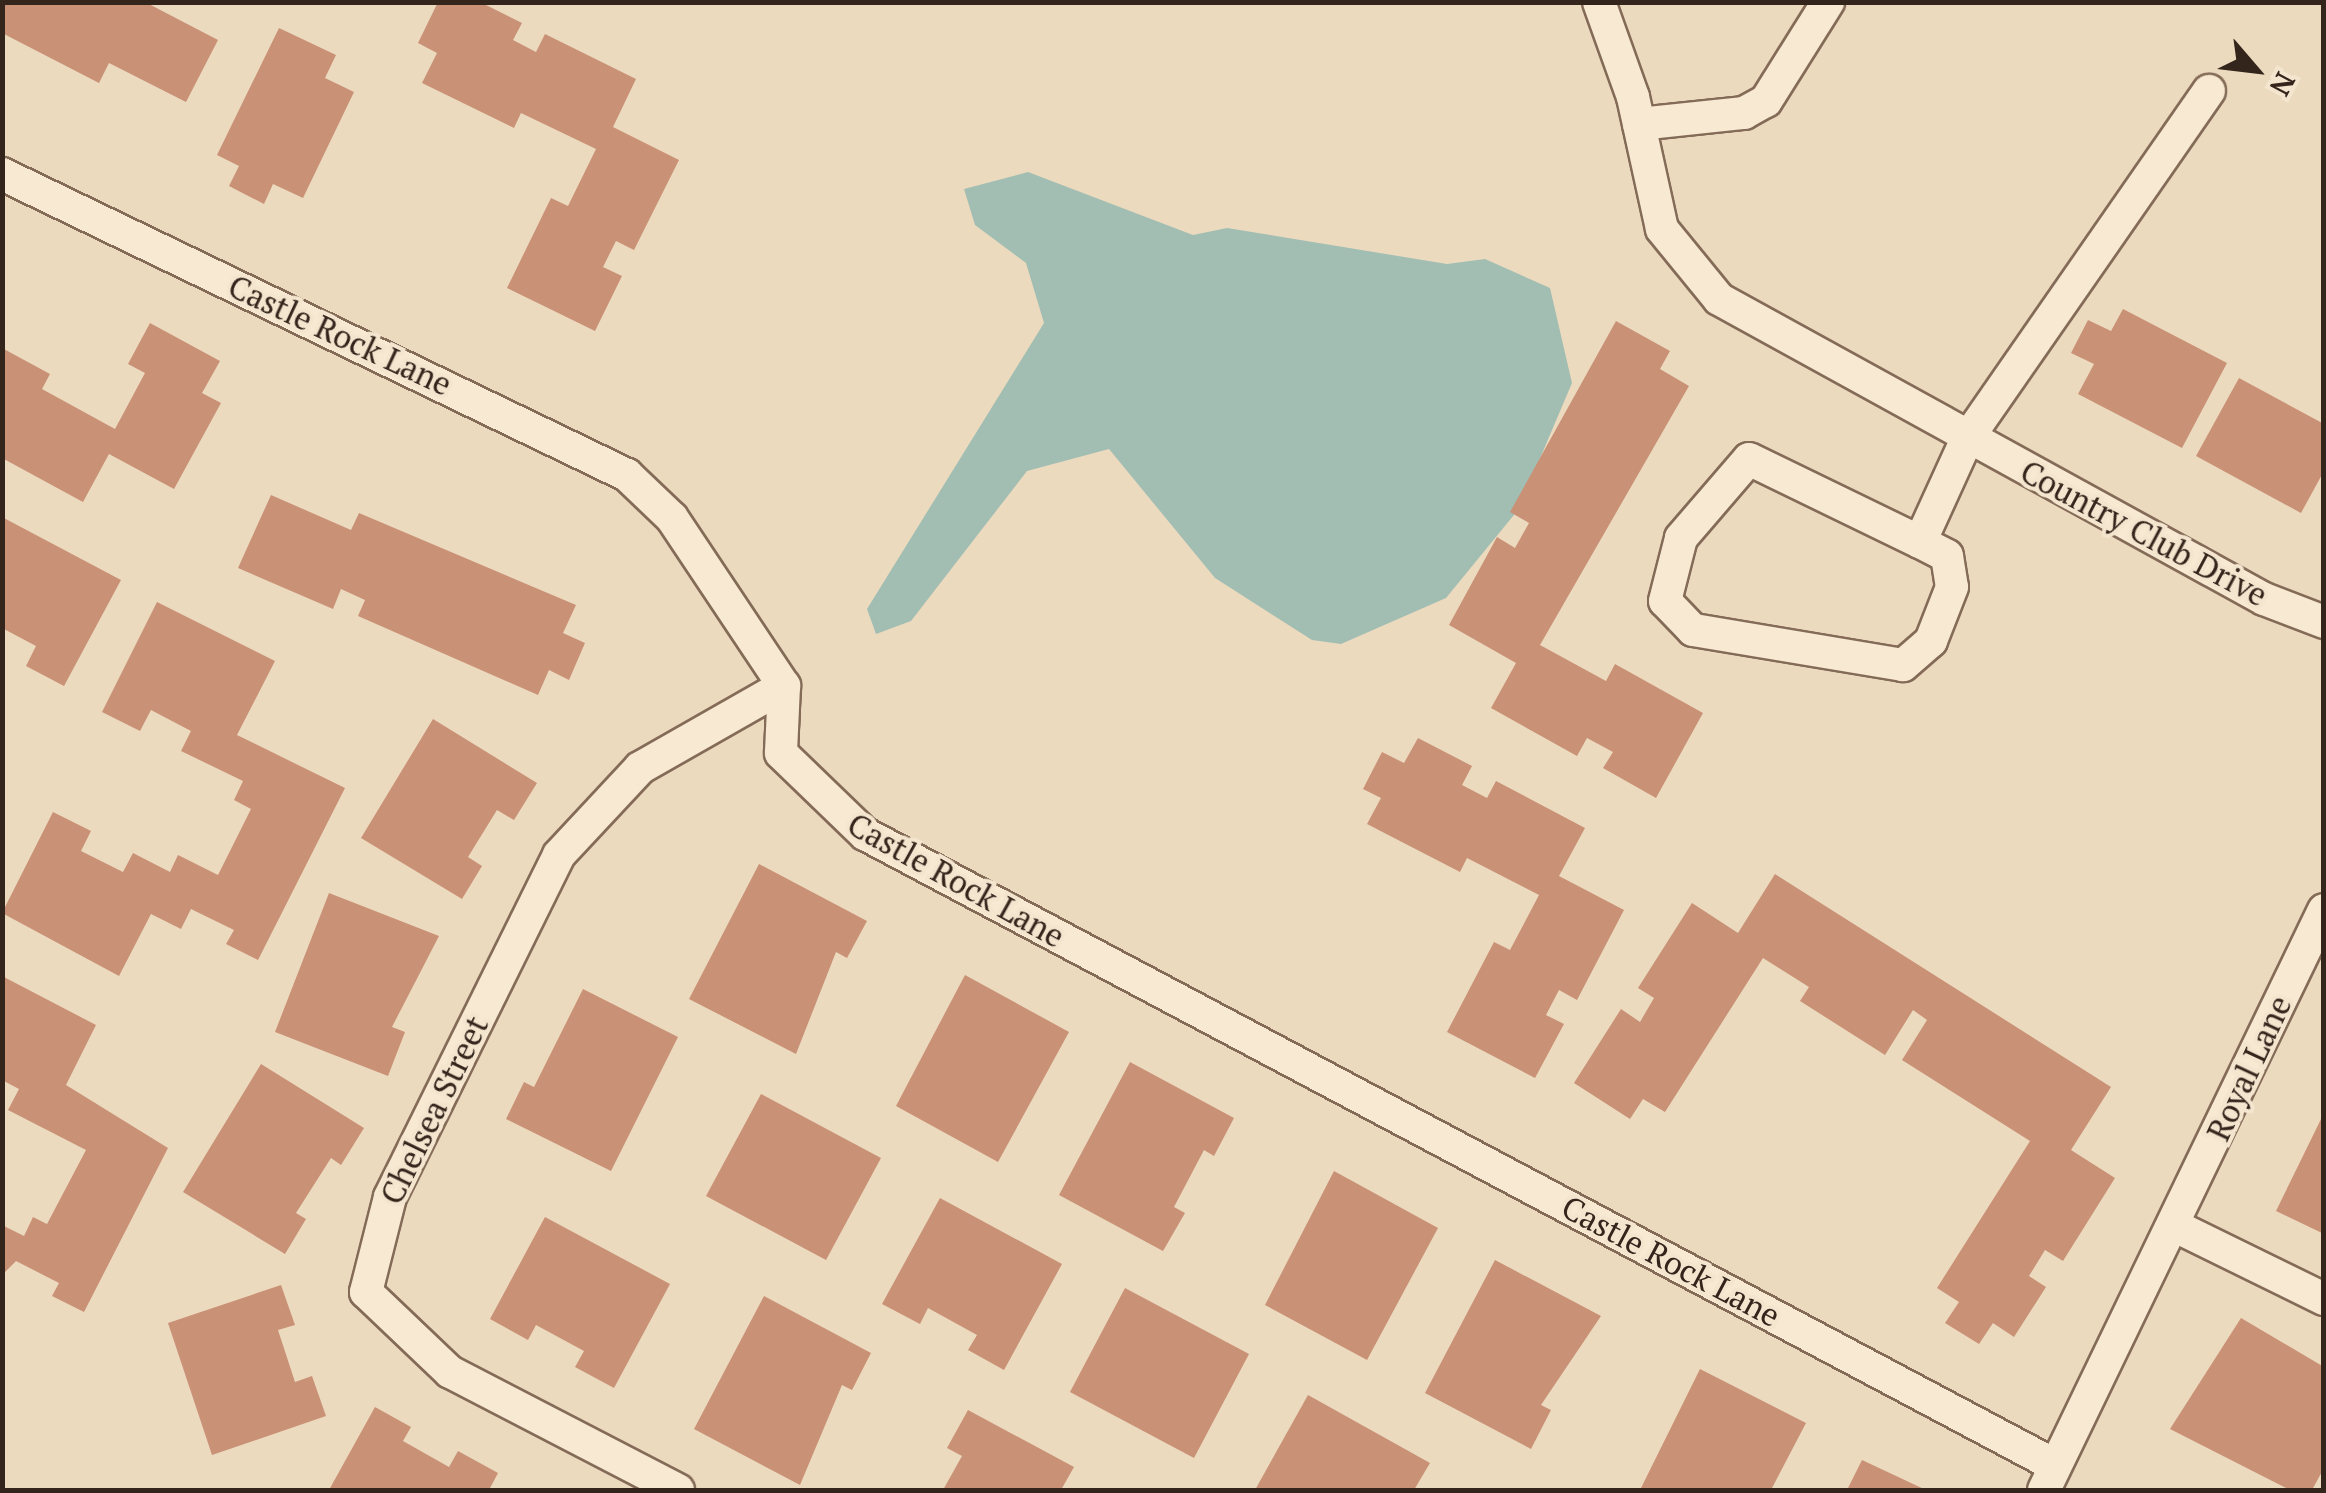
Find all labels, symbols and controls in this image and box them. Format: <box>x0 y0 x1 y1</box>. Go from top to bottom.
north arrow <box>2206 20 2306 120</box>
text: N <box>2262 66 2304 102</box>
street label: Castle Rock Lane <box>222 267 458 403</box>
street label: Country Club Drive <box>2014 452 2274 614</box>
street label: Castle Rock Lane <box>841 805 1071 955</box>
street label: Royal Lane <box>2199 989 2299 1147</box>
street label: Chelsea Street <box>372 1010 496 1210</box>
street label: Castle Rock Lane <box>1555 1187 1787 1335</box>

